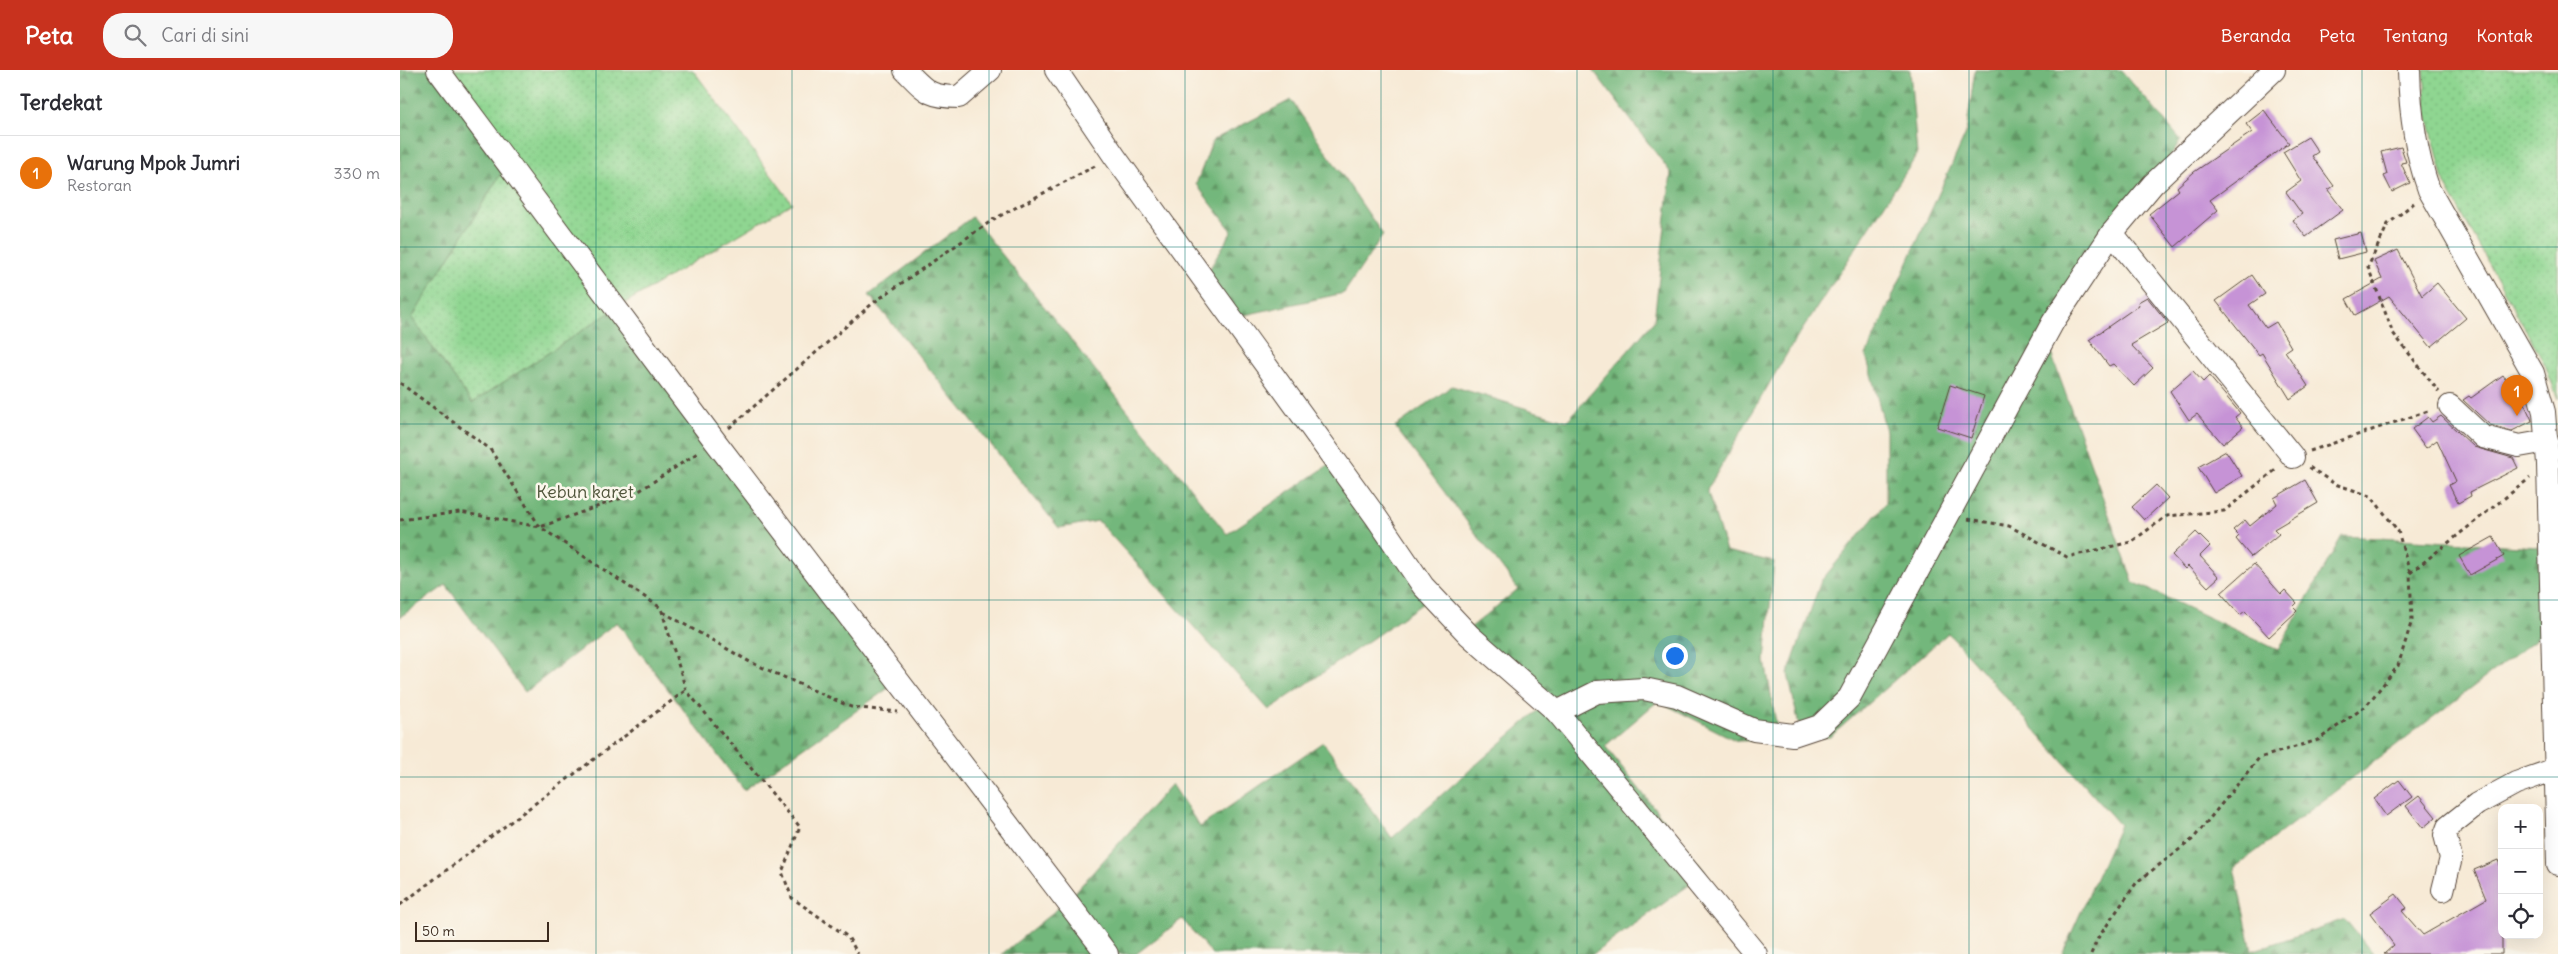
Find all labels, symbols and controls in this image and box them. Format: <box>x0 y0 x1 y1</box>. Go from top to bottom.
search box <box>103 13 453 58</box>
text: Peta <box>25 20 73 50</box>
icon: search <box>121 21 149 49</box>
text: Cari di sini <box>161 23 249 47</box>
text: Beranda <box>2221 24 2291 47</box>
text: Peta <box>2319 24 2355 47</box>
text: Tentang <box>2383 24 2448 47</box>
text: Kontak <box>2476 24 2533 47</box>
text: Terdekat <box>20 89 102 116</box>
text: Warung Mpok Jumri <box>67 151 240 175</box>
text: 1 <box>33 163 39 183</box>
text: 330 m <box>333 163 380 183</box>
text: Restoran <box>67 175 132 195</box>
pin: 1 <box>2501 375 2533 416</box>
park label: Kebun karet <box>536 480 634 503</box>
your location <box>1662 643 1688 669</box>
map controls <box>2498 804 2543 939</box>
button: + <box>2498 804 2543 849</box>
button: − <box>2498 849 2543 894</box>
button: locate <box>2498 894 2543 939</box>
scale bar <box>415 919 549 942</box>
text: 50 m <box>422 922 455 940</box>

